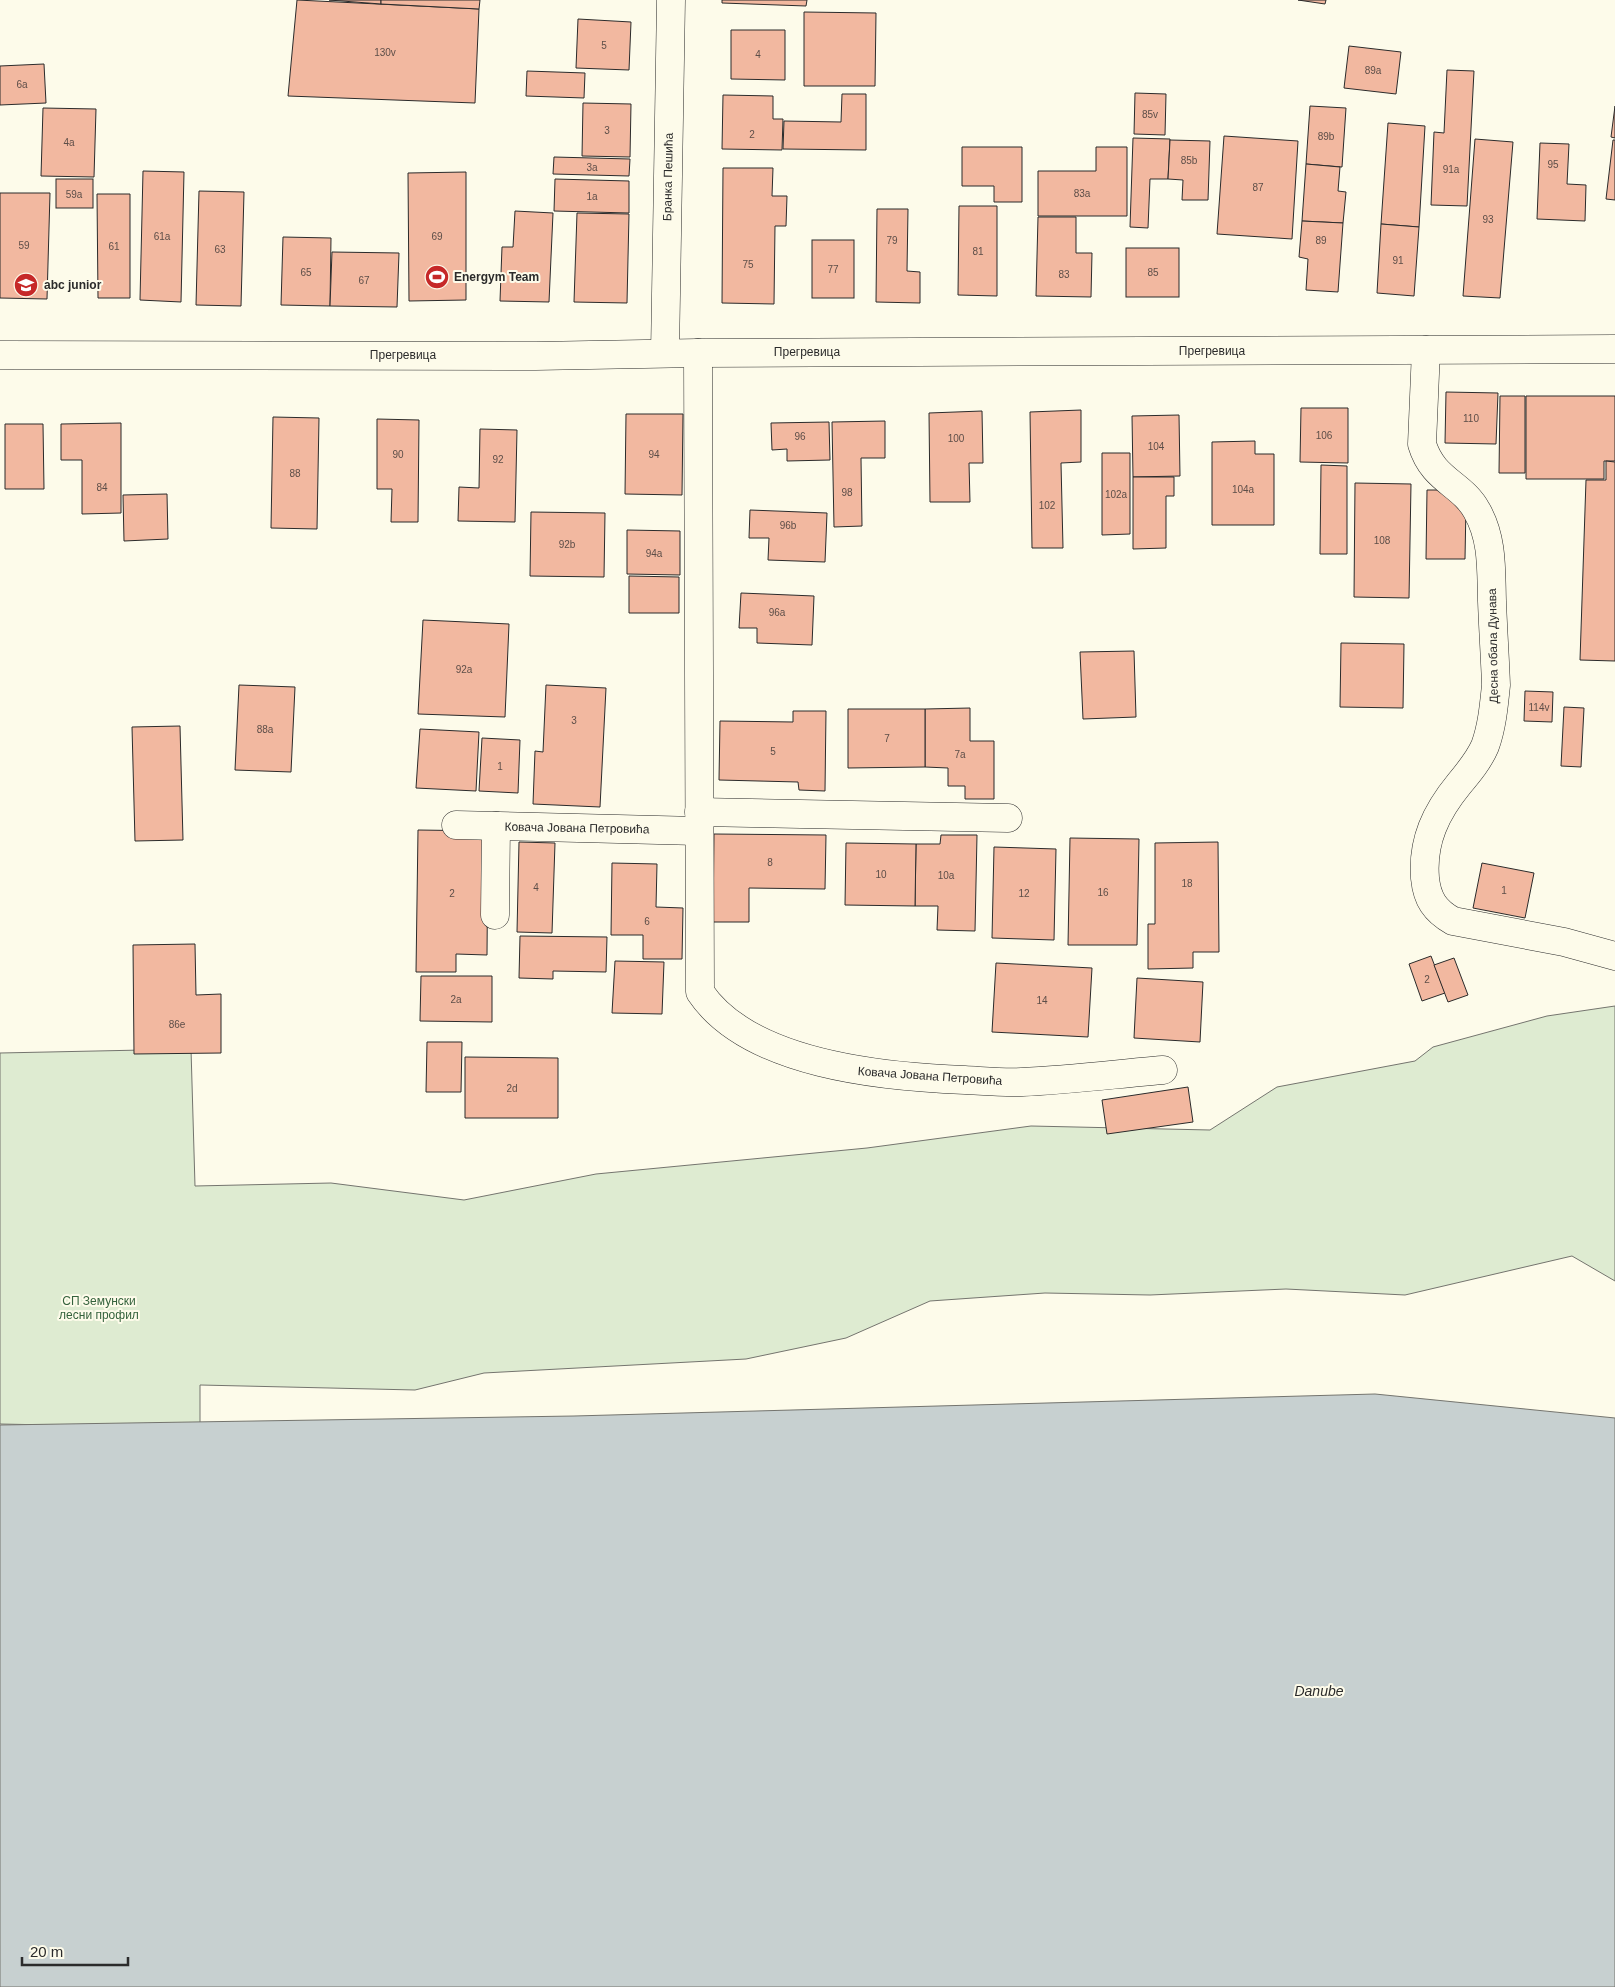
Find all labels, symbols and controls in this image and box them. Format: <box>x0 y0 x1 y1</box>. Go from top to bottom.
house number: 5 <box>601 40 607 51</box>
house number: 130v <box>374 47 396 58</box>
house number: 4 <box>755 49 761 60</box>
house number: 89a <box>1365 65 1382 76</box>
house number: 6a <box>16 79 28 90</box>
house number: 85v <box>1142 109 1158 120</box>
house number: 3 <box>604 125 610 136</box>
house number: 2 <box>749 129 755 140</box>
house number: 89b <box>1318 131 1335 142</box>
street label: Бранка Пешића <box>660 132 676 221</box>
house number: 4a <box>63 137 75 148</box>
house number: 85b <box>1181 155 1198 166</box>
house number: 95 <box>1547 159 1559 170</box>
house number: 3a <box>586 162 598 173</box>
house number: 91a <box>1443 164 1460 175</box>
house number: 87 <box>1252 182 1264 193</box>
house number: 83a <box>1074 188 1091 199</box>
house number: 59a <box>66 189 83 200</box>
house number: 1a <box>586 191 598 202</box>
house number: 93 <box>1482 214 1494 225</box>
house number: 61a <box>154 231 171 242</box>
house number: 69 <box>431 231 443 242</box>
house number: 79 <box>886 235 898 246</box>
house number: 89 <box>1315 235 1327 246</box>
house number: 59 <box>18 240 30 251</box>
house number: 61 <box>108 241 120 252</box>
house number: 63 <box>214 244 226 255</box>
house number: 81 <box>972 246 984 257</box>
house number: 91 <box>1392 255 1404 266</box>
house number: 75 <box>742 259 754 270</box>
sports icon: Energym Team <box>424 264 450 290</box>
house number: 77 <box>827 264 839 275</box>
house number: 65 <box>300 267 312 278</box>
house number: 85 <box>1147 267 1159 278</box>
house number: 83 <box>1058 269 1070 280</box>
place label: Energym Team <box>454 270 539 284</box>
school or university icon: abc junior <box>13 272 39 298</box>
house number: 67 <box>358 275 370 286</box>
place label: abc junior <box>44 278 102 292</box>
street label: Прегревица <box>1179 344 1245 358</box>
street label: Прегревица <box>774 345 840 359</box>
street label: Прегревица <box>370 348 436 362</box>
house number: 110 <box>1463 413 1479 424</box>
house number: 106 <box>1316 430 1333 441</box>
house number: 96 <box>794 431 806 442</box>
house number: 100 <box>948 433 965 444</box>
house number: 104 <box>1148 441 1165 452</box>
house number: 90 <box>392 449 404 460</box>
house number: 94 <box>648 449 660 460</box>
house number: 92 <box>492 454 504 465</box>
house number: 88 <box>289 468 301 479</box>
house number: 84 <box>96 482 108 493</box>
house number: 104a <box>1232 484 1255 495</box>
house number: 98 <box>841 487 853 498</box>
house number: 102a <box>1105 489 1128 500</box>
house number: 102 <box>1039 500 1056 511</box>
house number: 96b <box>780 520 797 531</box>
house number: 108 <box>1374 535 1391 546</box>
house number: 92b <box>559 539 576 550</box>
house number: 94a <box>646 548 663 559</box>
street label: Десна обала Дунава <box>1485 588 1501 704</box>
house number: 96a <box>769 607 786 618</box>
house number: 92a <box>456 664 473 675</box>
house number: 114v <box>1529 702 1549 713</box>
house number: 3 <box>571 715 577 726</box>
house number: 88a <box>257 724 274 735</box>
house number: 7 <box>884 733 890 744</box>
house number: 5 <box>770 746 776 757</box>
house number: 7a <box>954 749 966 760</box>
house number: 1 <box>497 761 503 772</box>
street label: Ковача Јована Петровића <box>504 820 650 836</box>
house number: 8 <box>767 857 773 868</box>
house number: 10 <box>875 869 887 880</box>
house number: 10a <box>938 870 955 881</box>
house number: 18 <box>1181 878 1193 889</box>
house number: 4 <box>533 882 539 893</box>
house number: 1 <box>1501 885 1507 896</box>
house number: 16 <box>1097 887 1109 898</box>
house number: 2 <box>449 888 455 899</box>
house number: 12 <box>1018 888 1030 899</box>
house number: 6 <box>644 916 650 927</box>
house number: 2 <box>1424 974 1430 985</box>
house number: 2a <box>450 994 462 1005</box>
house number: 14 <box>1036 995 1048 1006</box>
house number: 86e <box>169 1019 186 1030</box>
street label: Ковача Јована Петровића <box>857 1064 1003 1088</box>
house number: 2d <box>506 1083 518 1094</box>
park label: СП Земунски лесни профил <box>59 1294 139 1322</box>
water label: Danube <box>1294 1683 1344 1699</box>
scale bar <box>22 1934 129 1966</box>
text: 20 m <box>30 1943 63 1960</box>

